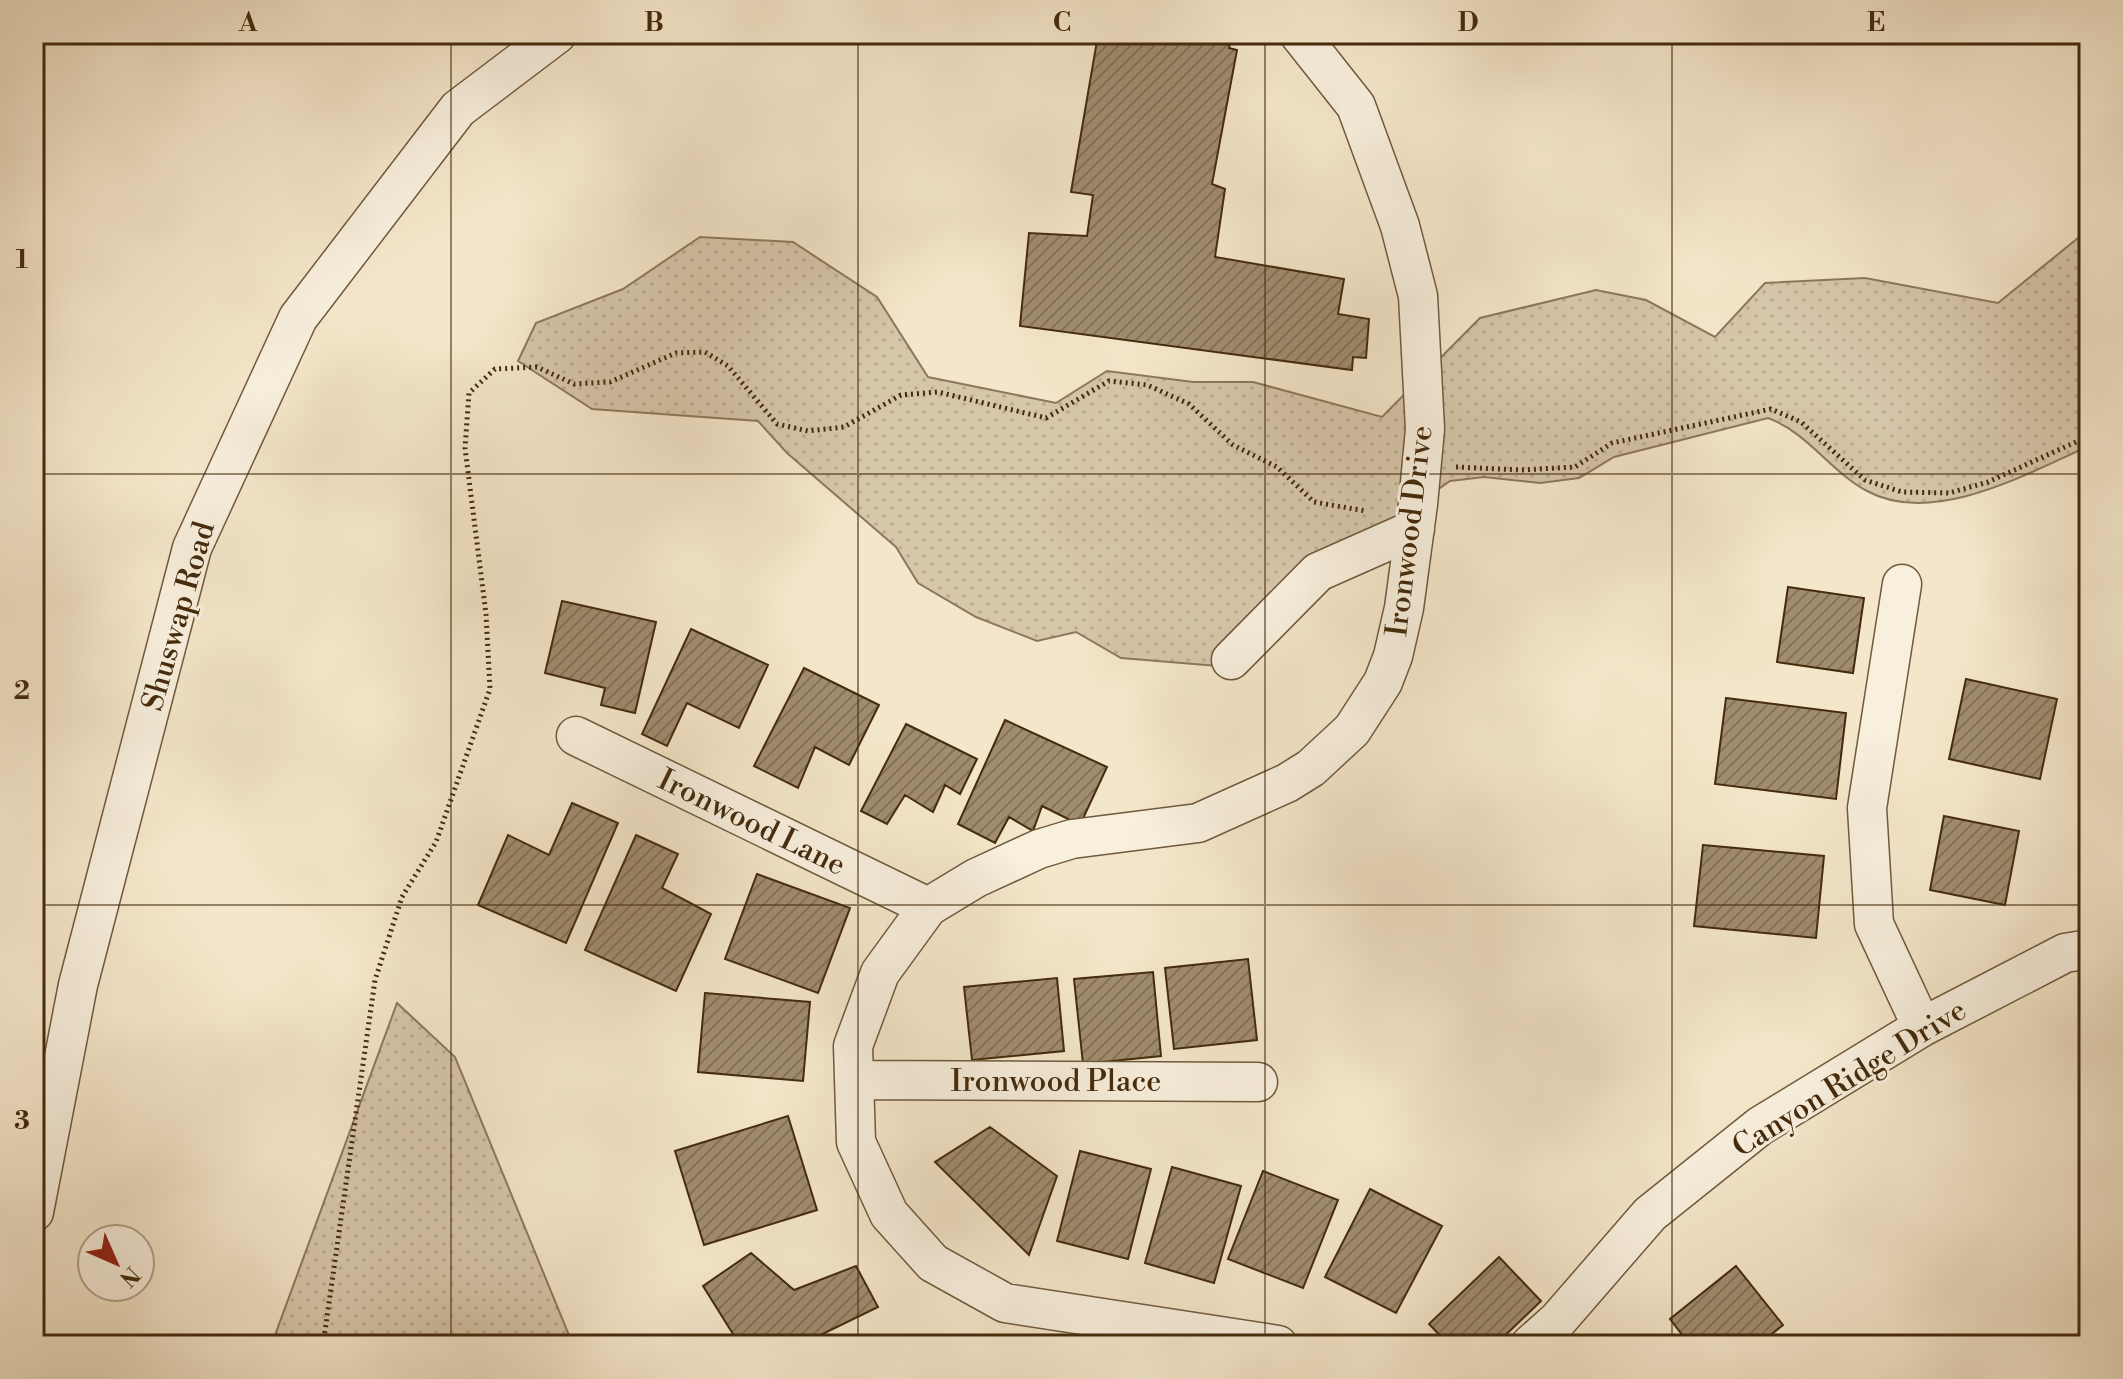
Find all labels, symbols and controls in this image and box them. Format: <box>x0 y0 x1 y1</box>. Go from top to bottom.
text: A <box>238 7 258 39</box>
text: B <box>644 7 664 39</box>
text: C <box>1053 7 1071 39</box>
text: D <box>1458 7 1478 39</box>
text: E <box>1867 7 1885 39</box>
text: 1 <box>16 244 29 276</box>
street label: Ironwood Drive <box>1378 423 1442 639</box>
street label: Shuswap Road <box>134 517 224 715</box>
text: 2 <box>14 675 30 707</box>
street label: Ironwood Lane <box>652 761 852 885</box>
street label: Canyon Ridge Drive <box>1725 991 1974 1166</box>
street label: Ironwood Place <box>951 1063 1161 1101</box>
text: 3 <box>14 1105 30 1137</box>
north arrow <box>76 1223 156 1303</box>
text: N <box>113 1260 145 1292</box>

